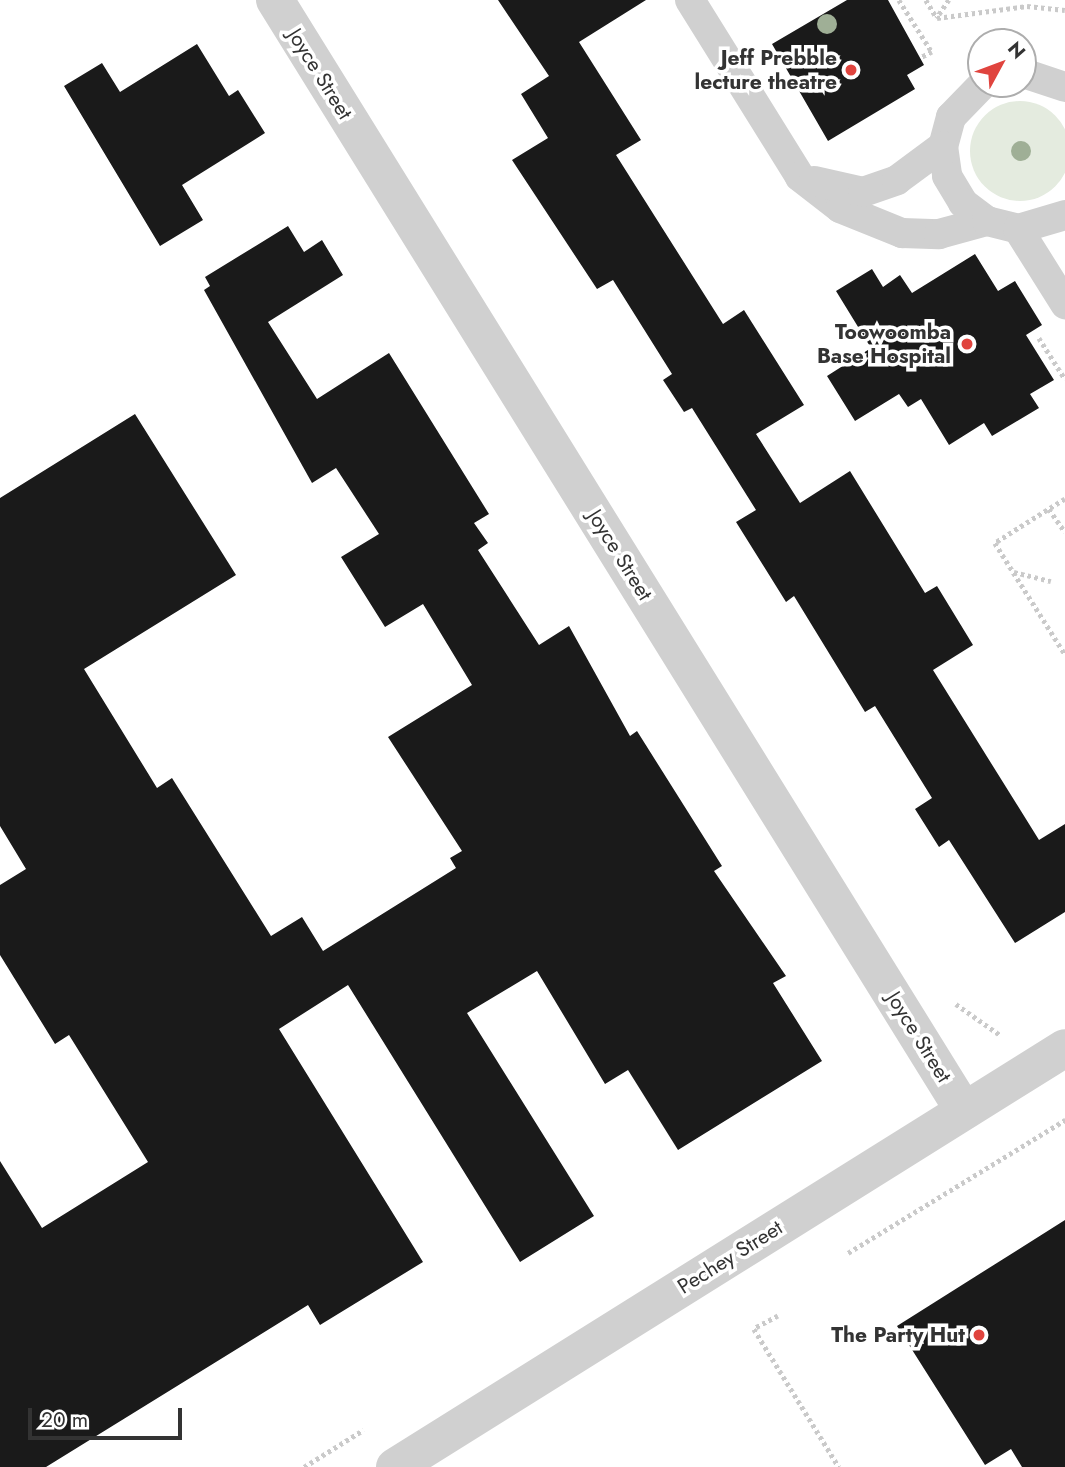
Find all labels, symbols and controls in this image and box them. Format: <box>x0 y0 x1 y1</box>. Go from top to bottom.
street label: Joyce Street <box>282 24 358 124</box>
north arrow <box>967 28 1037 98</box>
text: N <box>1002 36 1032 65</box>
place label: Jeff Prebble lecture theatre <box>695 45 837 95</box>
marker: Jeff Prebble lecture theatre <box>843 62 859 78</box>
place label: Toowoomba Base Hospital <box>817 319 951 369</box>
marker: Toowoomba Base Hospital <box>957 334 977 354</box>
street label: Joyce Street <box>582 505 658 605</box>
street label: Joyce Street <box>881 987 957 1087</box>
street label: Pechey Street <box>673 1215 787 1299</box>
place label: The Party Hut <box>831 1322 965 1348</box>
marker: The Party Hut <box>971 1327 987 1343</box>
scale bar <box>32 1394 186 1438</box>
text: 20 m <box>41 1405 88 1435</box>

